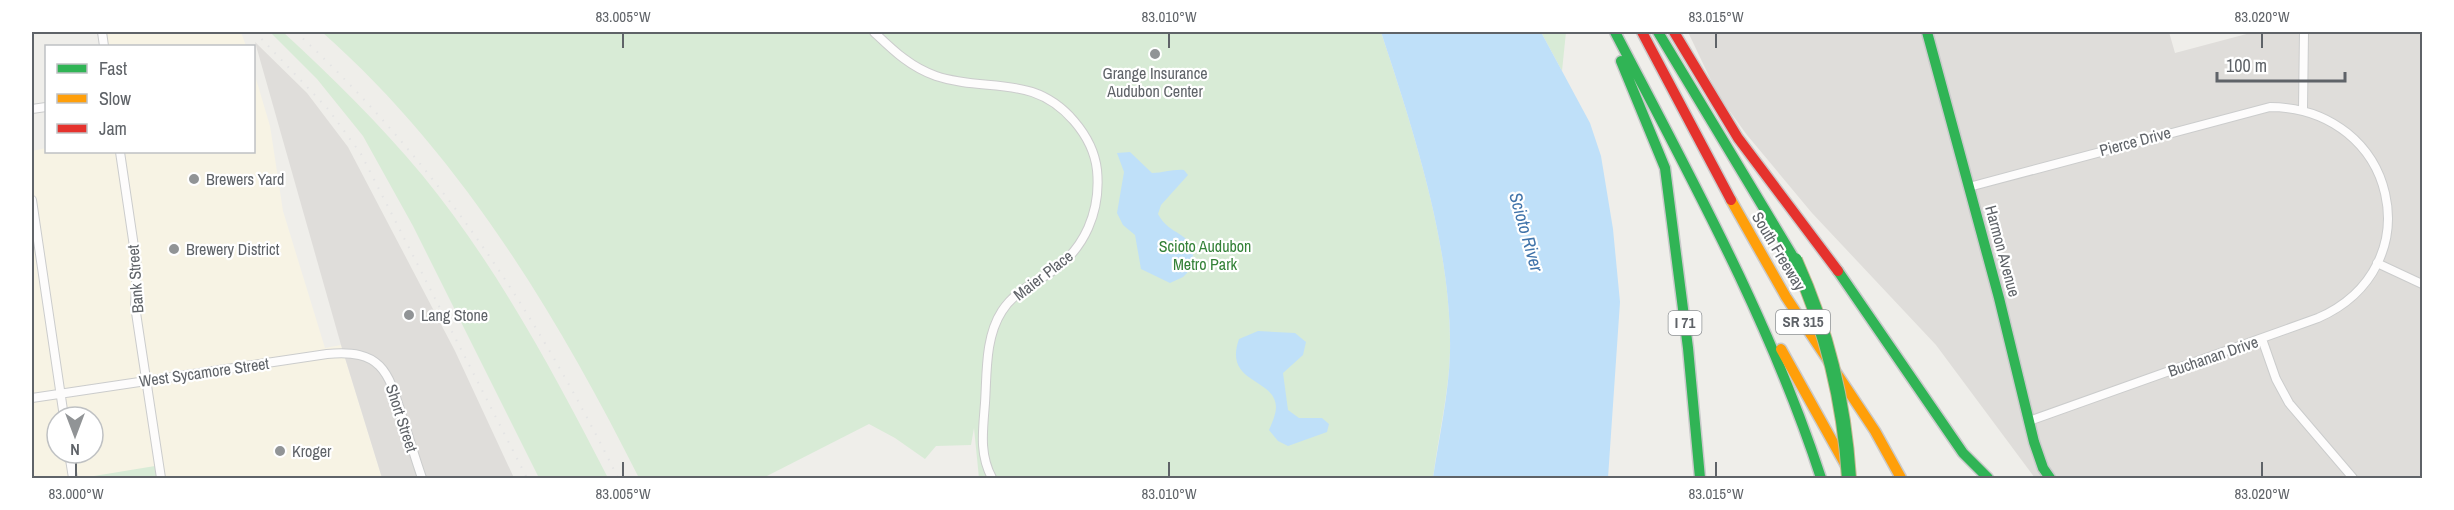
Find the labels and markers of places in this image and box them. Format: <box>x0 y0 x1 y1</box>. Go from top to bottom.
marker: Grange Insurance Audubon Center <box>1148 47 1162 61</box>
place label: Grange Insurance Audubon Center <box>1102 62 1208 102</box>
place label: Brewers Yard <box>206 168 284 190</box>
marker: Brewers Yard <box>187 172 201 186</box>
place label: Brewery District <box>186 238 280 260</box>
marker: Brewery District <box>167 242 181 256</box>
place label: Lang Stone <box>421 304 488 326</box>
marker: Lang Stone <box>402 308 416 322</box>
place label: Kroger <box>292 440 332 462</box>
marker: Kroger <box>273 444 287 458</box>

